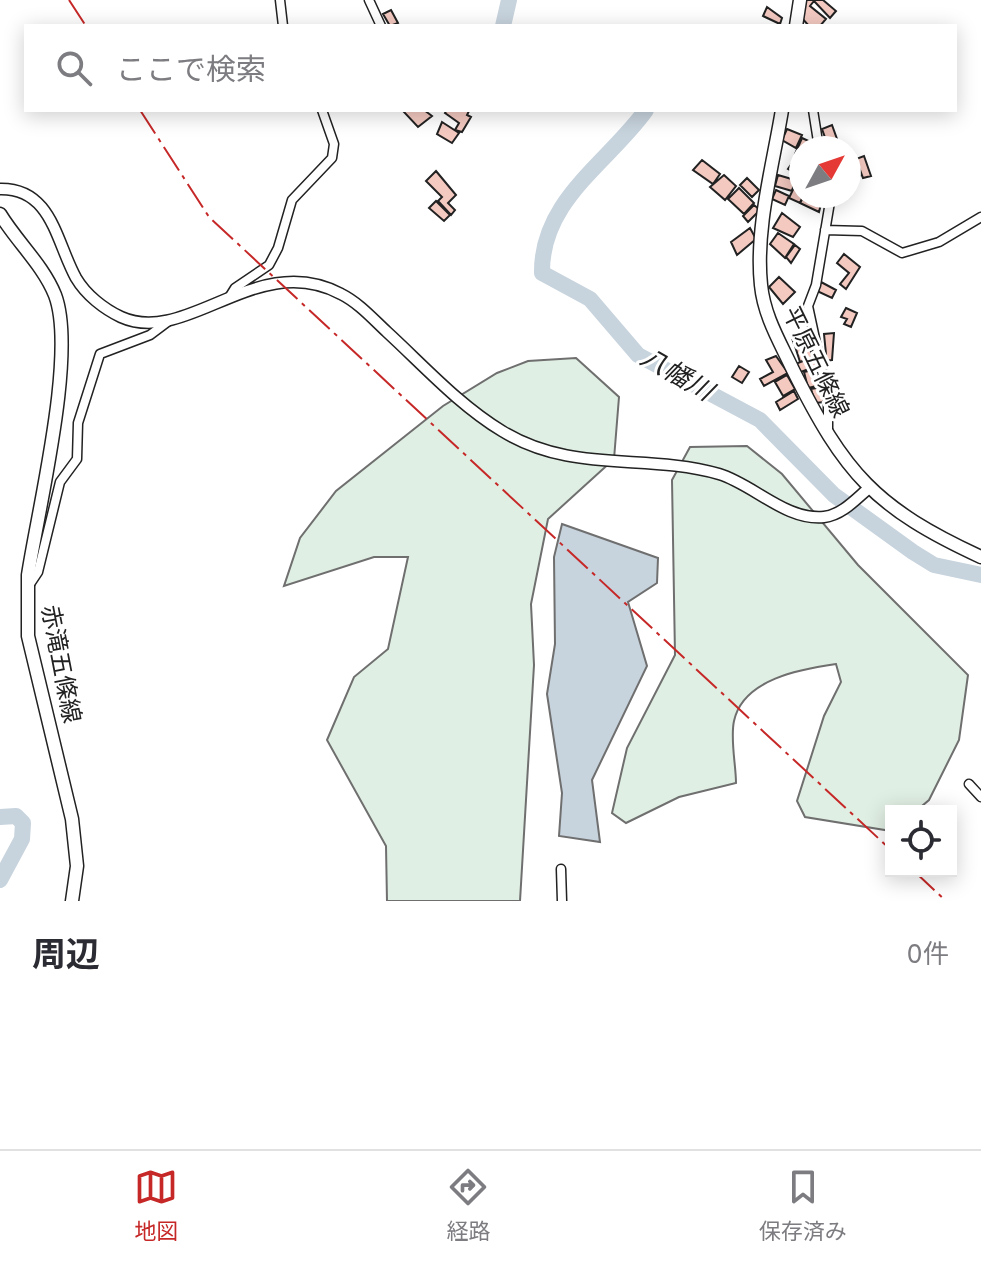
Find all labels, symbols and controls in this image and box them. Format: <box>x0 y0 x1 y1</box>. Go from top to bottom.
search box <box>24 24 957 112</box>
icon: search <box>52 46 96 90</box>
text: ここで検索 <box>116 54 266 91</box>
north arrow <box>789 136 861 208</box>
street label: 平原五條線 <box>774 302 854 423</box>
water label: 八幡川 <box>634 342 720 411</box>
street label: 赤滝五條線 <box>33 603 85 726</box>
map controls <box>885 805 957 877</box>
button: locate <box>885 805 957 877</box>
text: 周辺 <box>32 936 100 979</box>
text: 0件 <box>906 940 949 973</box>
tab: 地図 <box>134 1165 178 1247</box>
tab: 経路 <box>446 1165 491 1247</box>
tab: 保存済み <box>759 1165 847 1247</box>

